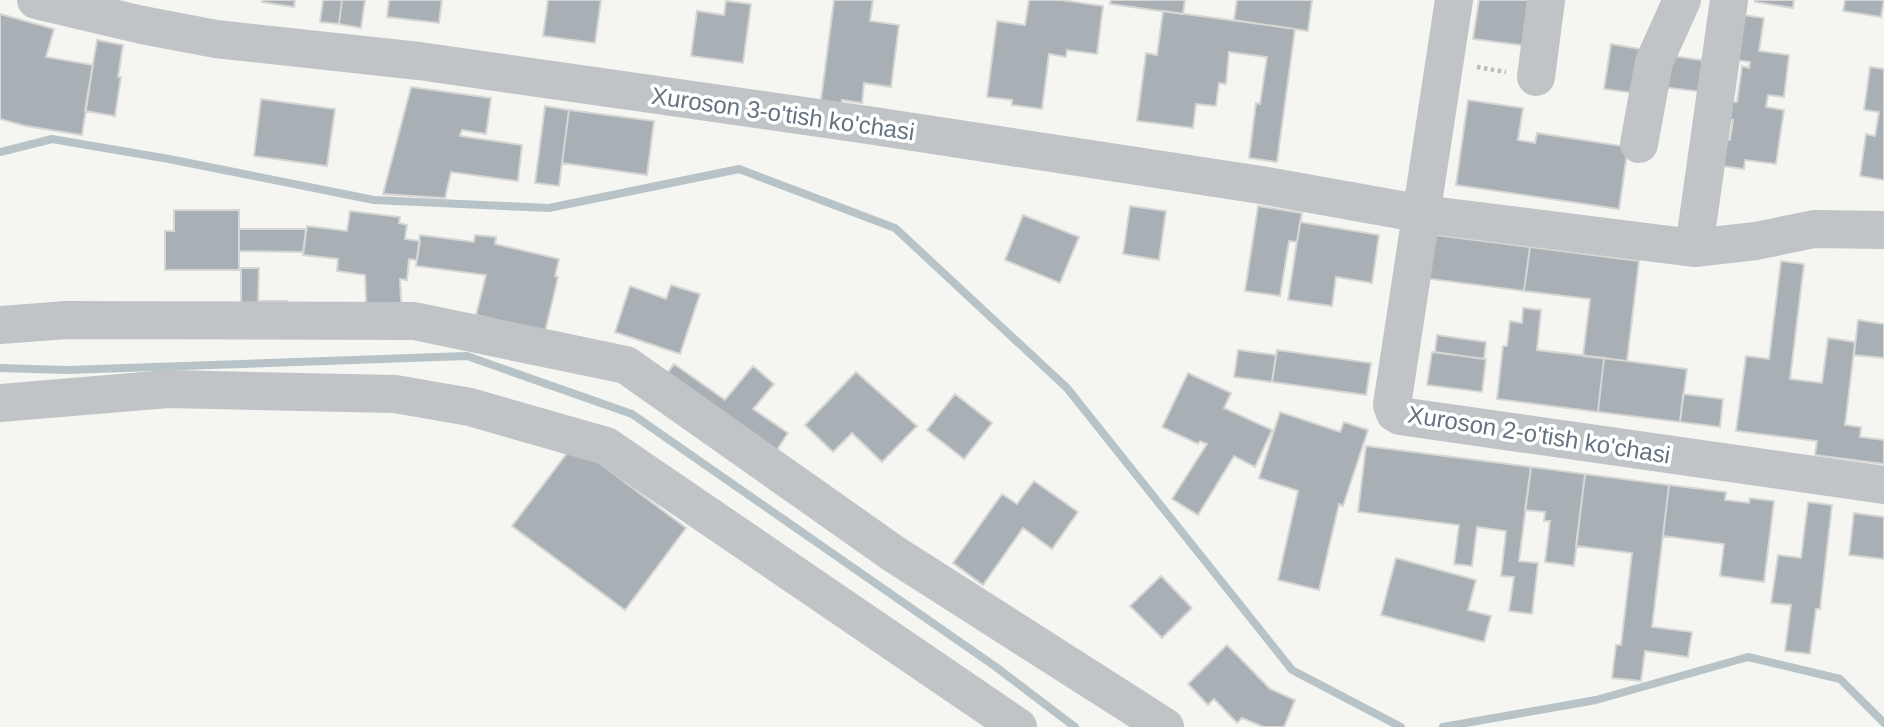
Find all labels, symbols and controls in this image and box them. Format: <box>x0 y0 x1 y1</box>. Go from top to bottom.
street label: Xuroson 3-o'tish ko'chasi <box>650 82 916 145</box>
street label: Xuroson 2-o'tish ko'chasi <box>1406 400 1672 469</box>

